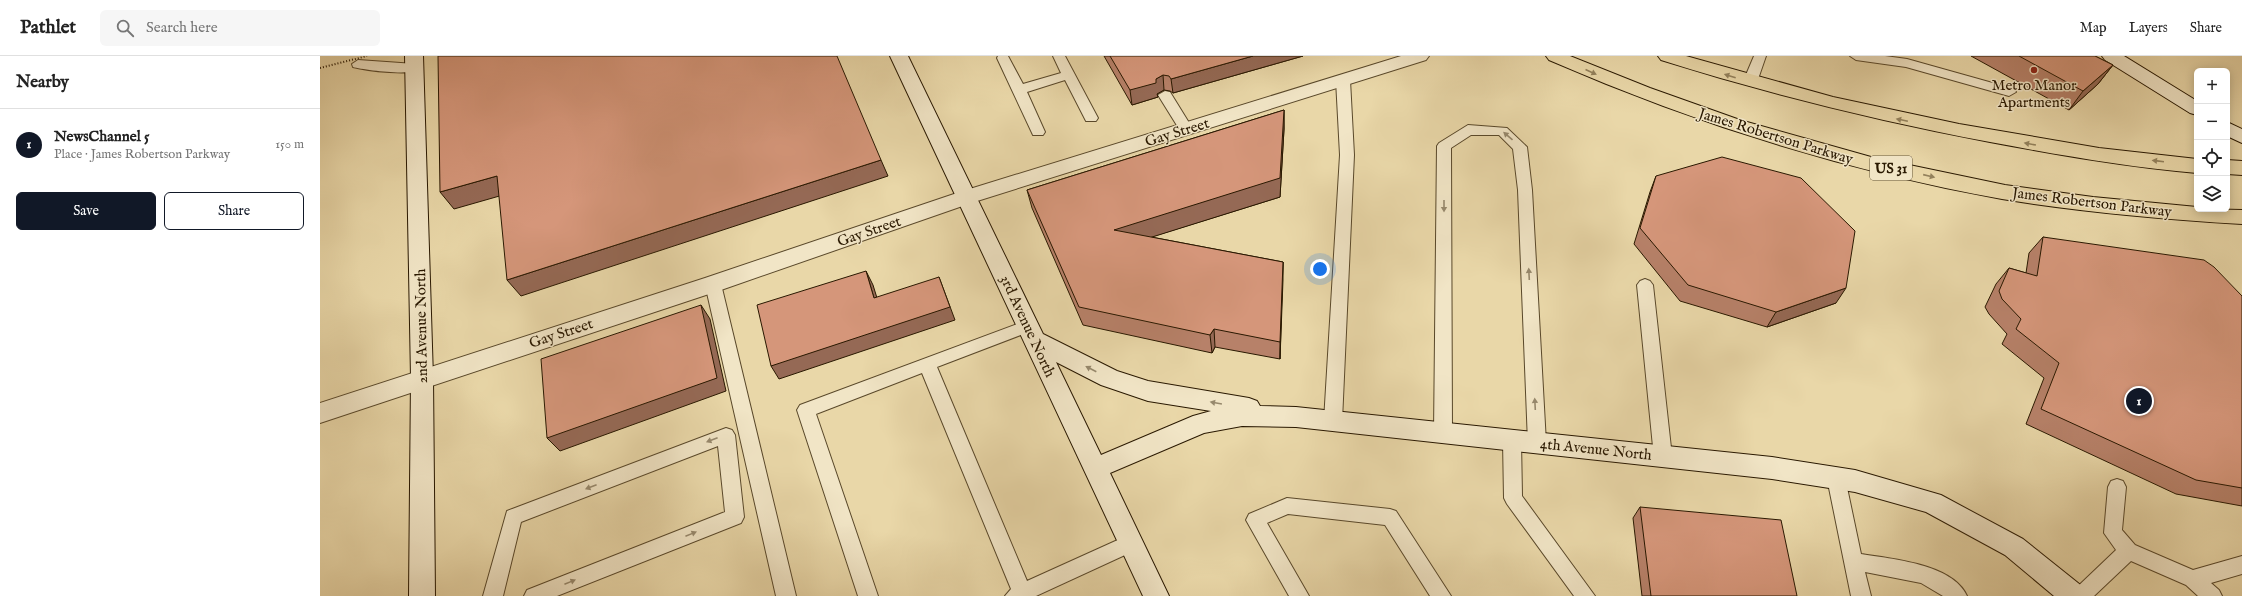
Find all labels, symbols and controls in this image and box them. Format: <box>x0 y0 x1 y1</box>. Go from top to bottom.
search box <box>100 10 380 46</box>
text: Pathlet <box>20 16 76 40</box>
icon: search <box>114 17 136 39</box>
text: Search here <box>146 18 218 37</box>
text: Map <box>2080 19 2107 37</box>
text: Layers <box>2129 19 2168 37</box>
text: Share <box>2190 19 2222 37</box>
marker: Metro Manor Apartments <box>2029 65 2039 75</box>
map controls <box>2194 68 2230 212</box>
button: + <box>2194 68 2230 104</box>
one-way arrow <box>1585 69 1597 75</box>
text: Nearby <box>16 72 69 93</box>
one-way arrow <box>1723 73 1735 79</box>
place label: Metro Manor Apartments <box>1991 76 2077 112</box>
street label: James Robertson Parkway <box>1694 103 1856 169</box>
button: − <box>2194 104 2230 140</box>
street label: Gay Street <box>1143 114 1212 151</box>
one-way arrow <box>1896 116 1908 122</box>
text: NewsChannel 5 <box>54 127 149 146</box>
one-way arrow <box>1503 132 1512 141</box>
text: 1 <box>27 136 31 153</box>
text: 150 m <box>275 136 304 153</box>
one-way arrow <box>2023 140 2036 146</box>
button: locate <box>2194 140 2230 176</box>
text: Place · James Robertson Parkway <box>54 146 230 163</box>
road number: US 31 <box>1870 156 1912 180</box>
one-way arrow <box>2152 158 2164 165</box>
one-way arrow <box>1923 174 1935 180</box>
button: layers <box>2194 176 2230 212</box>
street label: James Robertson Parkway <box>2009 183 2173 222</box>
button: Save <box>16 192 156 230</box>
button: Share <box>164 192 304 230</box>
one-way arrow <box>1441 200 1447 213</box>
street label: Gay Street <box>835 212 904 251</box>
your location <box>1310 259 1330 279</box>
street label: 2nd Avenue North <box>411 268 432 383</box>
one-way arrow <box>1525 268 1532 280</box>
street label: 3rd Avenue North <box>996 272 1060 380</box>
street label: Gay Street <box>527 314 596 353</box>
one-way arrow <box>1085 366 1097 372</box>
pin: 1 <box>2126 386 2152 416</box>
one-way arrow <box>1532 397 1538 410</box>
one-way arrow <box>1210 399 1222 405</box>
street label: 4th Avenue North <box>1539 434 1653 465</box>
one-way arrow <box>706 438 718 444</box>
one-way arrow <box>585 485 597 491</box>
one-way arrow <box>686 531 697 537</box>
one-way arrow <box>565 578 577 584</box>

